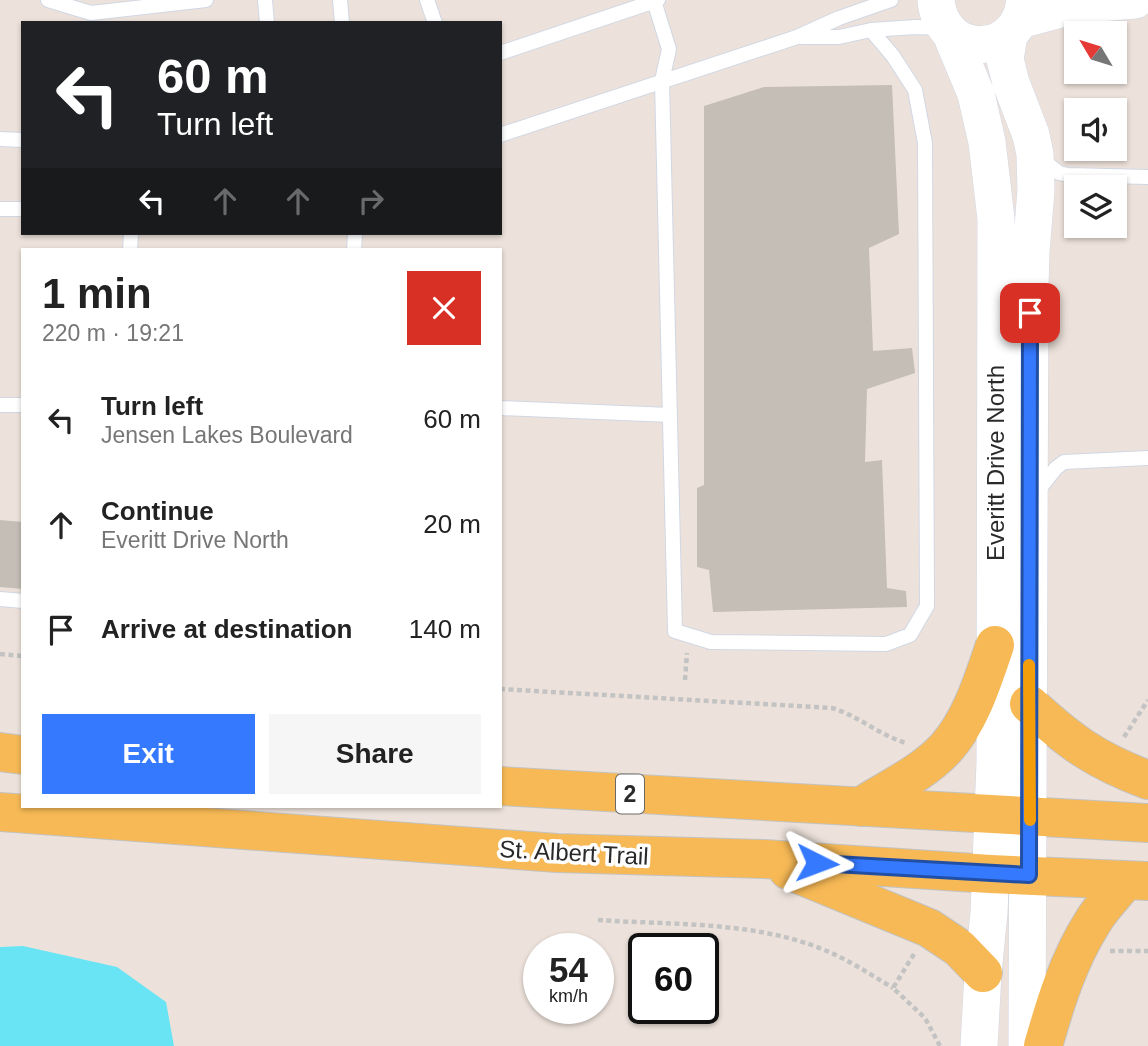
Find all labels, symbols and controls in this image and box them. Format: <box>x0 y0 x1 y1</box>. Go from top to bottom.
north arrow <box>1064 21 1127 84</box>
map controls <box>1064 21 1127 238</box>
icon: left <box>42 49 133 140</box>
text: 60 m <box>157 49 269 103</box>
button: sound <box>1064 98 1127 161</box>
text: Turn left <box>157 106 273 142</box>
button: layers <box>1064 175 1127 238</box>
icon: left <box>133 182 171 220</box>
icon: ahead <box>206 182 244 220</box>
icon: ahead <box>279 182 317 220</box>
icon: right <box>352 182 390 220</box>
text: 1 min <box>42 270 152 317</box>
button: close <box>407 271 481 345</box>
pin <box>1000 283 1060 343</box>
icon: arrive <box>1011 294 1049 332</box>
text: 220 m · 19:21 <box>42 320 184 346</box>
street label: Everitt Drive North <box>982 365 1009 561</box>
text: Turn left <box>101 391 203 421</box>
icon: left <box>42 401 80 439</box>
text: 60 m <box>423 404 481 434</box>
text: Jensen Lakes Boulevard <box>101 422 353 448</box>
text: Continue <box>101 496 214 526</box>
icon: ahead <box>42 506 80 544</box>
text: 20 m <box>423 509 481 539</box>
text: Everitt Drive North <box>101 527 289 553</box>
icon: arrive <box>42 611 80 649</box>
text: Arrive at destination <box>101 614 352 644</box>
text: 140 m <box>409 614 481 644</box>
button: Exit <box>42 714 255 794</box>
button: Share <box>269 714 481 794</box>
road number: 2 <box>616 774 644 814</box>
position arrow <box>780 826 854 900</box>
street label: St. Albert Trail <box>499 835 649 870</box>
speed limit sign: 60 <box>628 933 719 1024</box>
text: 54 <box>549 950 588 989</box>
text: km/h <box>549 986 588 1006</box>

